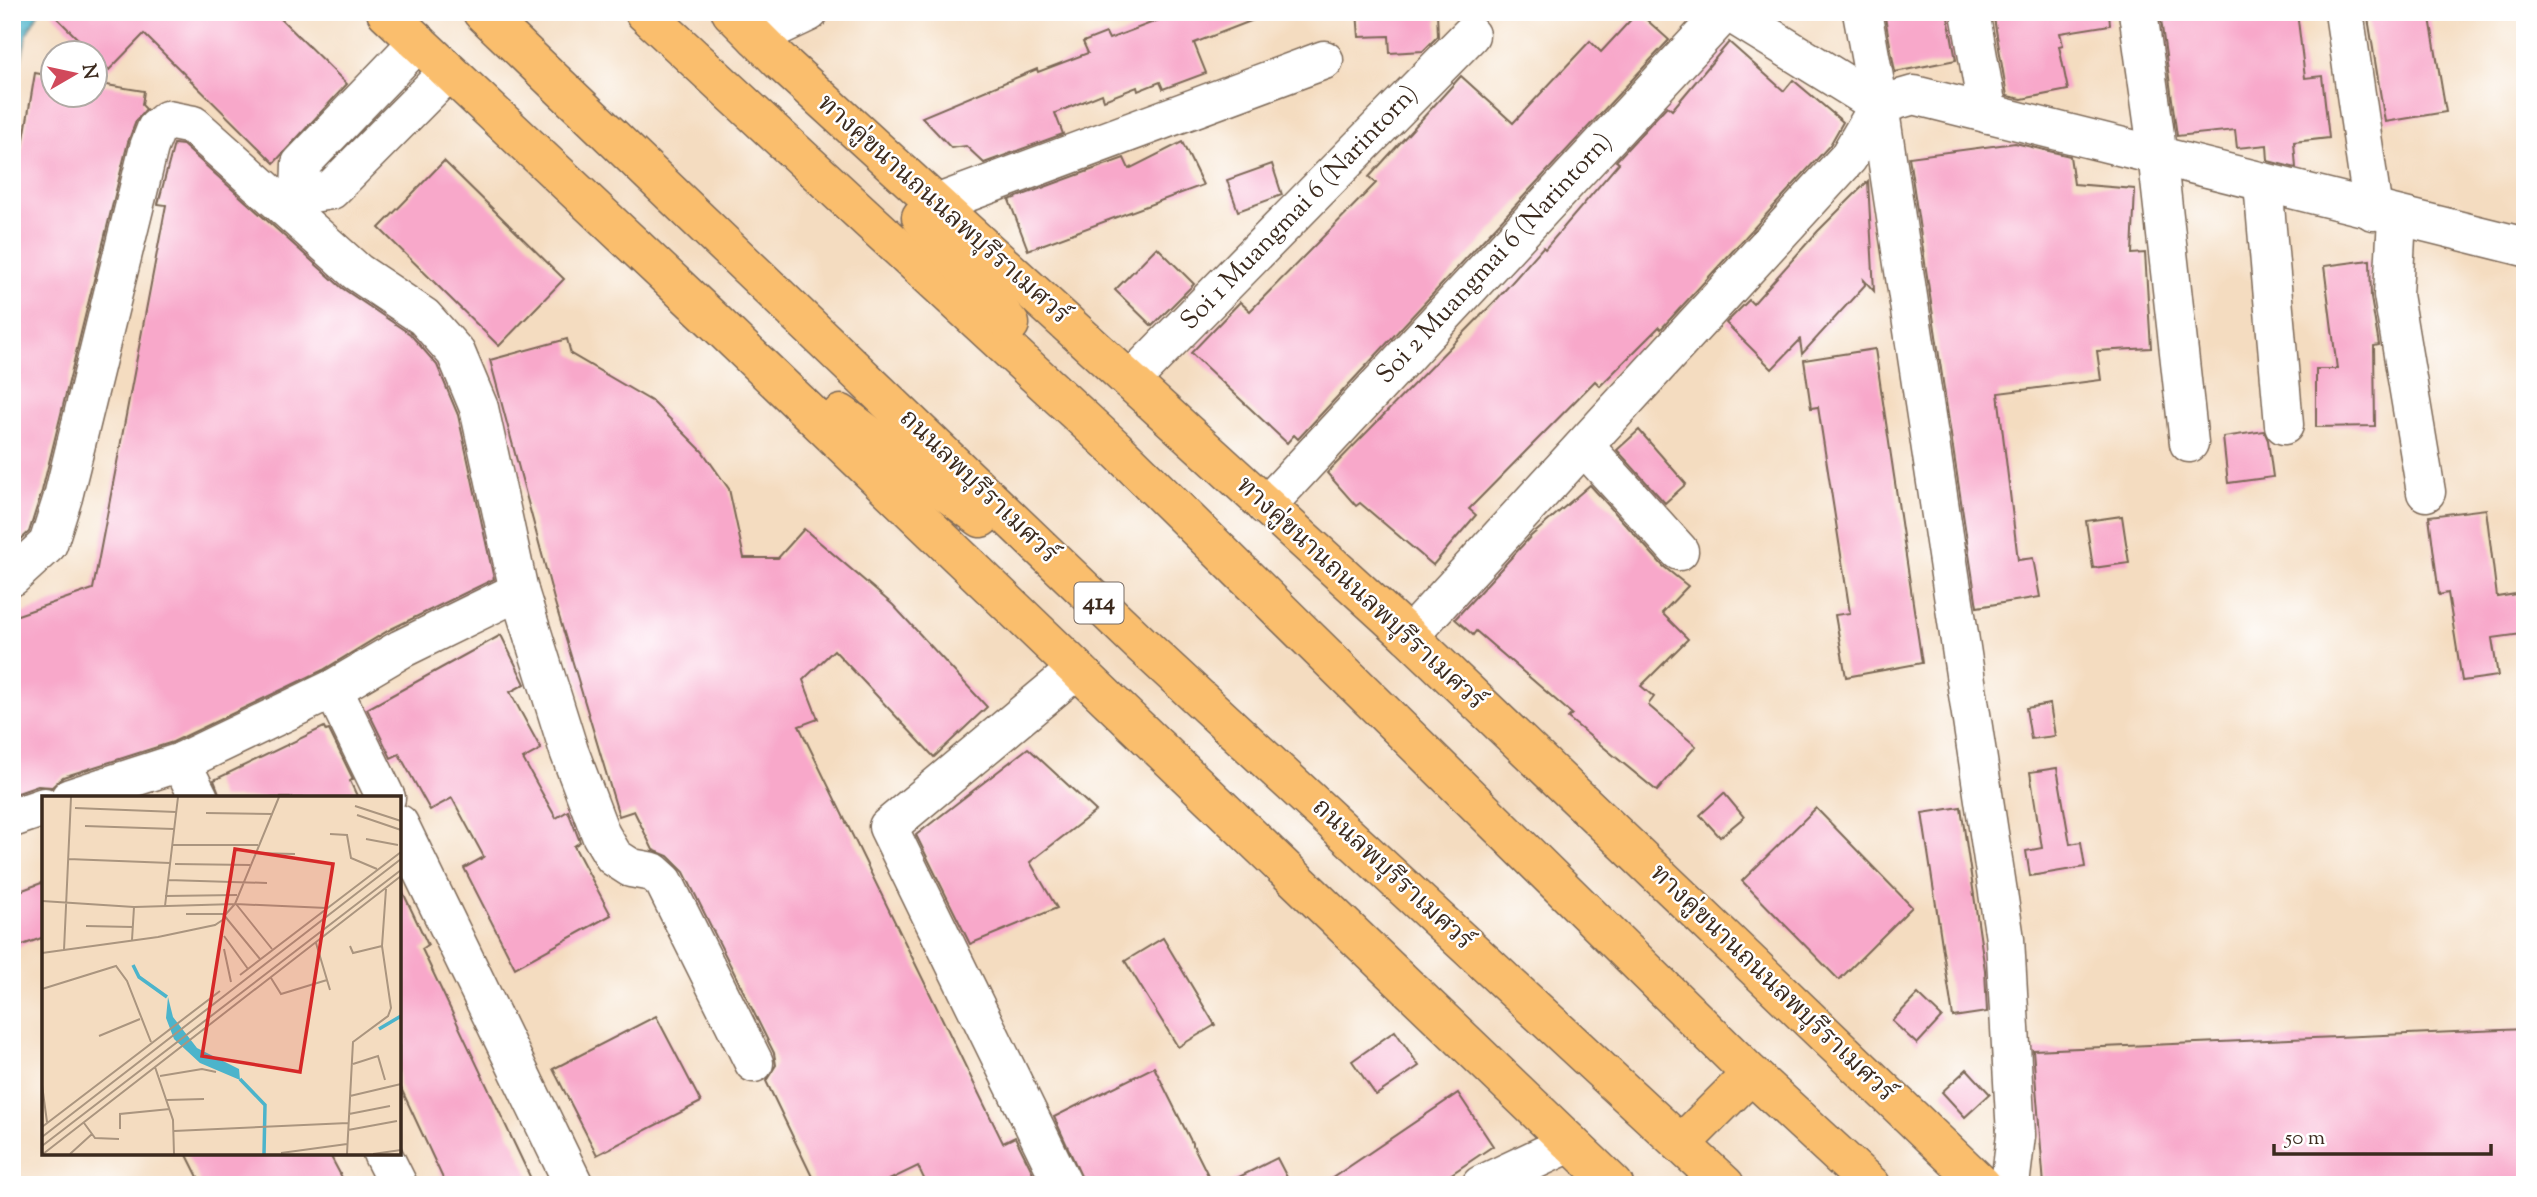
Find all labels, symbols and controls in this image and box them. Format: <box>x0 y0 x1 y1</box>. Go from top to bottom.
north arrow <box>38 38 108 108</box>
text: N <box>74 62 103 81</box>
street label: Soi 1 Muangmai 6 (Narintorn) <box>1173 77 1427 339</box>
street label: ทางคู่ขนานถนนลพบุรีราเมศวร์ <box>809 86 1078 334</box>
street label: Soi 2 Muangmai 6 (Narintorn) <box>1368 125 1622 393</box>
street label: ถนนลพบุรีราเมศวร์ <box>890 401 1066 573</box>
street label: ทางคู่ขนานถนนลพบุรีราเมศวร์ <box>1227 468 1493 720</box>
road number: 414 <box>1074 582 1124 624</box>
street label: ถนนลพบุรีราเมศวร์ <box>1303 790 1481 960</box>
inset map <box>42 796 401 1155</box>
street label: ทางคู่ขนานถนนลพบุรีราเมศวร์ <box>1641 857 1903 1112</box>
scale bar <box>2274 1113 2492 1157</box>
text: 50 m <box>2284 1124 2325 1154</box>

